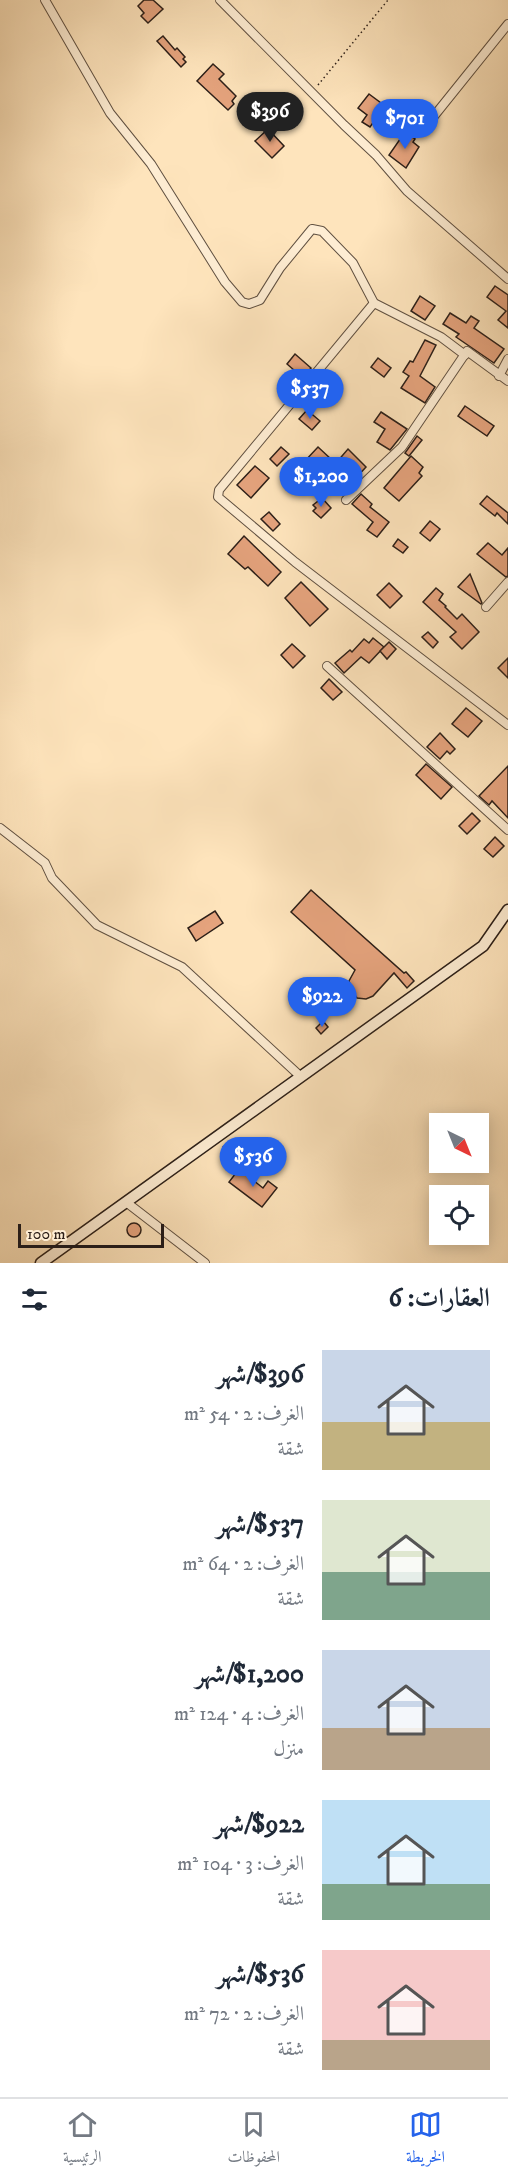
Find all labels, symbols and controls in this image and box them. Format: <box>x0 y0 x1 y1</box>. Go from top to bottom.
pin: $396 <box>234 92 306 143</box>
text: $396 <box>251 99 289 124</box>
pin: $701 <box>369 99 441 150</box>
text: $701 <box>385 106 425 131</box>
pin: $537 <box>274 369 346 420</box>
text: $537 <box>291 376 329 401</box>
pin: $1,200 <box>272 457 370 508</box>
text: $1,200 <box>294 464 349 489</box>
pin: $922 <box>286 977 358 1028</box>
text: $922 <box>302 984 342 1009</box>
north arrow <box>429 1113 489 1173</box>
map controls <box>429 1113 489 1245</box>
pin: $536 <box>217 1137 289 1188</box>
text: $536 <box>234 1144 272 1169</box>
button: locate <box>429 1185 489 1245</box>
scale bar <box>18 1221 164 1248</box>
text: 100 m <box>27 1224 66 1244</box>
text: العقارات: 6 <box>389 1282 490 1315</box>
icon: filters <box>18 1283 51 1316</box>
text: $396/شهر <box>217 1358 304 1391</box>
icon: home <box>370 1374 442 1446</box>
text: الغرف: 2 · 54 m² <box>184 1402 304 1427</box>
text: شقة <box>278 1437 304 1462</box>
text: $537/شهر <box>217 1508 304 1541</box>
icon: home <box>370 1524 442 1596</box>
text: الغرف: 2 · 64 m² <box>182 1552 304 1577</box>
text: شقة <box>278 1587 304 1612</box>
text: $1,200/شهر <box>196 1658 304 1691</box>
icon: home <box>370 1674 442 1746</box>
text: الغرف: 4 · 124 m² <box>174 1702 304 1727</box>
text: منزل <box>273 1737 304 1762</box>
text: $922/شهر <box>214 1808 304 1841</box>
icon: home <box>370 1824 442 1896</box>
text: الغرف: 3 · 104 m² <box>177 1852 304 1877</box>
text: شقة <box>278 1887 304 1912</box>
text: $536/شهر <box>217 1958 304 1991</box>
icon: home <box>370 1974 442 2046</box>
text: الغرف: 2 · 72 m² <box>184 2002 304 2027</box>
text: شقة <box>278 2037 304 2062</box>
tab: الرئيسية <box>63 2108 101 2172</box>
tab: المحفوظات <box>227 2108 280 2172</box>
tab: الخريطة <box>406 2108 445 2172</box>

